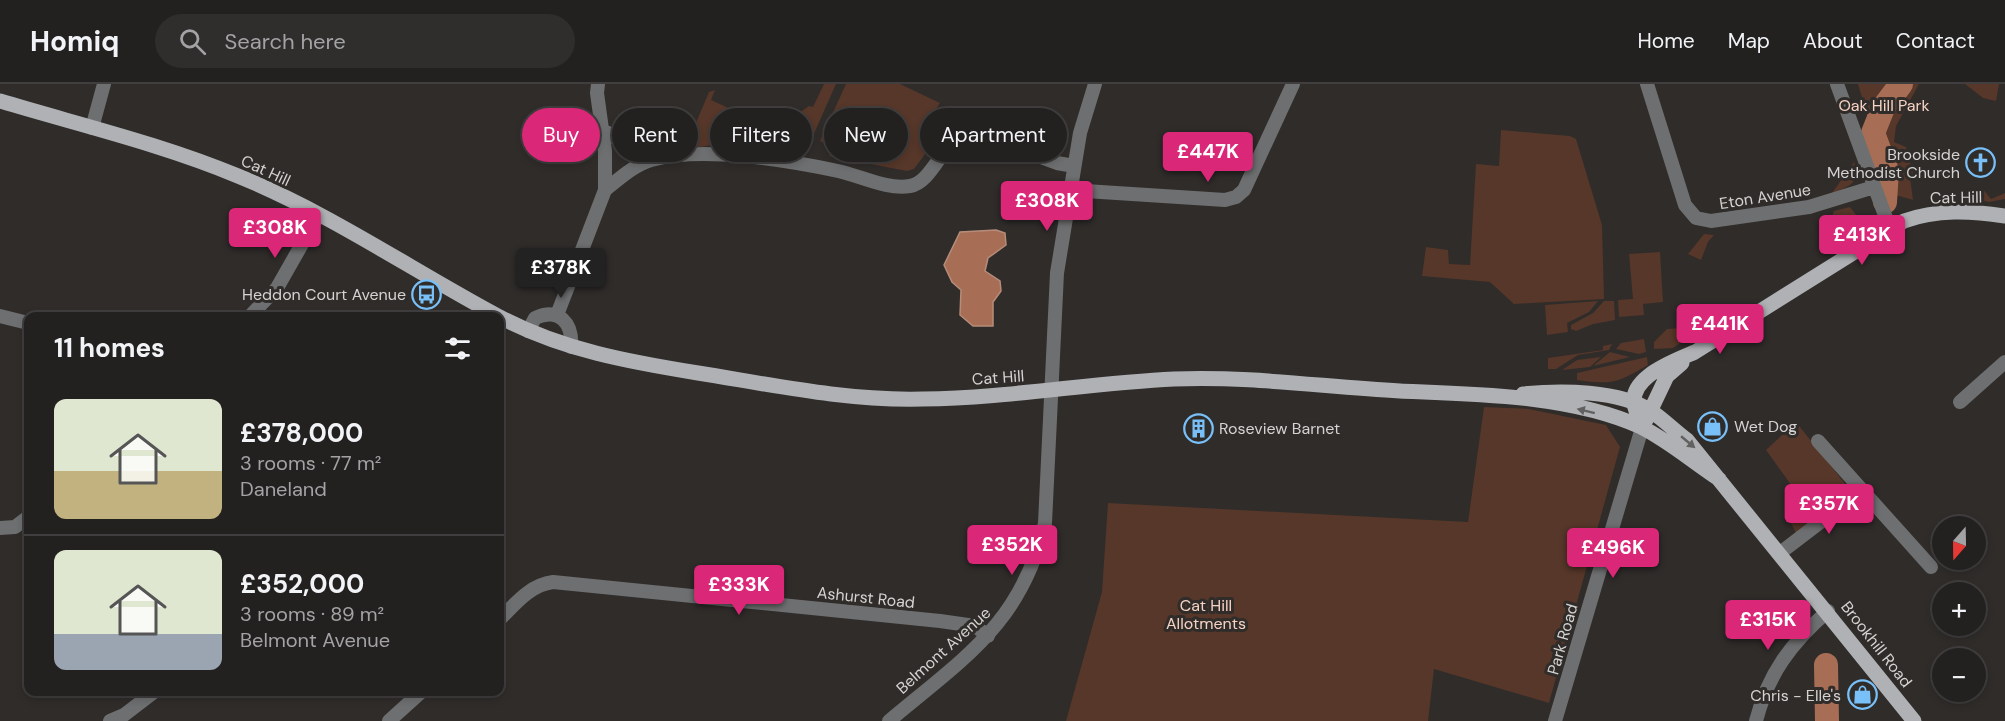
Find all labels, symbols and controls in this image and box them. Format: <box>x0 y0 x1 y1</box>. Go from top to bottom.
search box <box>155 14 575 68</box>
text: Homiq <box>30 23 119 60</box>
icon: search <box>176 25 209 58</box>
text: Search here <box>224 27 346 56</box>
text: Home <box>1637 27 1695 55</box>
text: Map <box>1728 27 1770 55</box>
text: About <box>1803 27 1863 55</box>
text: Contact <box>1896 27 1975 55</box>
park label: Oak Hill Park <box>1838 95 1930 116</box>
chip: Buy <box>522 108 600 162</box>
chip: Rent <box>612 108 698 162</box>
chip: Filters <box>710 108 812 162</box>
chip: New <box>824 108 908 162</box>
chip: Apartment <box>920 108 1067 162</box>
pin: £447K <box>1166 132 1250 183</box>
text: £447K <box>1177 138 1239 164</box>
place label: Brookside Methodist Church <box>1827 144 1960 183</box>
church icon: Brookside Methodist Church <box>1965 147 1997 179</box>
street label: Cat Hill <box>238 150 294 191</box>
street label: Eton Avenue <box>1718 179 1812 214</box>
pin: £308K <box>1005 181 1089 232</box>
text: £308K <box>1015 187 1079 213</box>
street label: Cat Hill <box>1930 187 1982 208</box>
pin: £308K <box>233 208 317 259</box>
text: £308K <box>243 214 307 240</box>
pin: £413K <box>1820 215 1904 266</box>
text: £413K <box>1833 221 1891 247</box>
pin: £378K <box>519 248 603 299</box>
text: £378K <box>531 254 591 280</box>
bus stop icon: Heddon Court Avenue <box>411 278 443 310</box>
place label: Heddon Court Avenue <box>242 284 406 305</box>
pin: £441K <box>1678 304 1762 355</box>
text: £441K <box>1691 310 1749 336</box>
text: 11 homes <box>54 331 165 365</box>
icon: filters <box>441 332 474 365</box>
street label: Cat Hill <box>971 365 1025 390</box>
one-way arrow <box>1577 406 1595 416</box>
shop icon: Wet Dog <box>1697 410 1729 442</box>
building icon: Roseview Barnet <box>1182 412 1214 444</box>
text: £378,000 <box>240 416 363 450</box>
place label: Wet Dog <box>1734 416 1797 437</box>
place label: Roseview Barnet <box>1219 418 1340 439</box>
icon: home <box>102 423 174 495</box>
one-way arrow <box>1680 435 1695 448</box>
text: 3 rooms · 77 m² <box>240 450 381 476</box>
text: Daneland <box>240 476 327 502</box>
pin: £357K <box>1787 484 1871 535</box>
text: £357K <box>1799 490 1859 516</box>
north arrow <box>1932 516 1986 570</box>
map controls <box>1932 516 1986 702</box>
pin: £352K <box>970 525 1054 576</box>
pin: £496K <box>1571 528 1655 579</box>
text: £352K <box>981 531 1043 557</box>
text: £496K <box>1581 534 1645 560</box>
pin: £333K <box>697 565 781 616</box>
text: £352,000 <box>240 567 364 601</box>
text: £333K <box>708 571 770 597</box>
icon: home <box>102 574 174 646</box>
street label: Ashurst Road <box>816 582 916 613</box>
button: + <box>1932 582 1986 636</box>
park label: Cat Hill Allotments <box>1166 595 1246 634</box>
street label: Brookhill Road <box>1836 597 1917 692</box>
pin: £315K <box>1726 600 1810 651</box>
text: 3 rooms · 89 m² <box>240 601 384 627</box>
street label: Park Road <box>1542 601 1583 677</box>
street label: Belmont Avenue <box>892 602 995 698</box>
text: £315K <box>1739 606 1797 632</box>
text: Belmont Avenue <box>240 627 390 653</box>
button: − <box>1932 648 1986 702</box>
shop icon: Chris - Elle's <box>1846 679 1878 711</box>
place label: Chris - Elle's <box>1750 685 1841 706</box>

